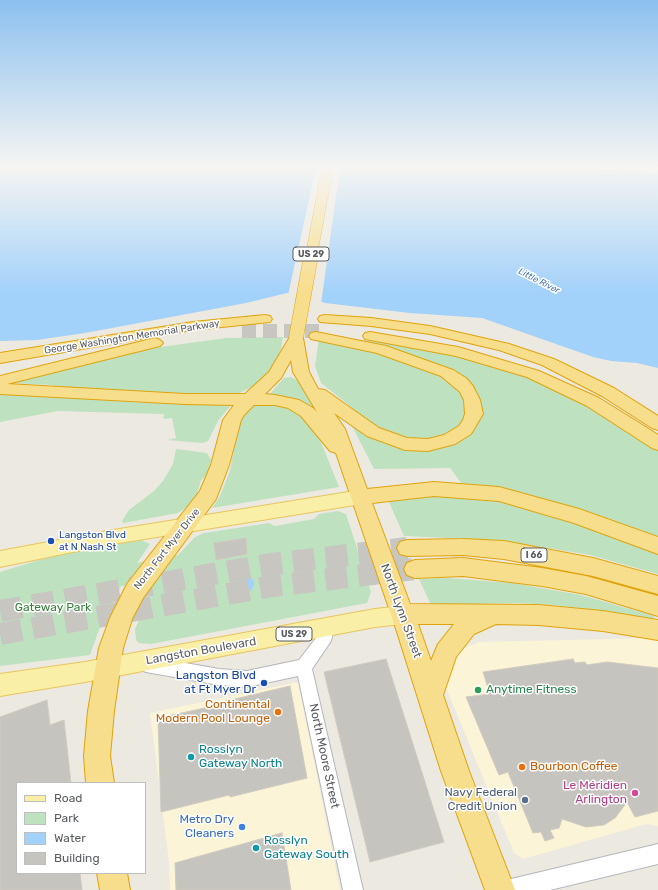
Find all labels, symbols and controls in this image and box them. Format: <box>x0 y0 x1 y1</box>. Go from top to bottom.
road number: US 29 <box>293 247 329 261</box>
water label: Little River <box>517 266 561 296</box>
street label: George Washington Memorial Parkway <box>43 317 221 357</box>
street label: North Fort Myer Drive <box>132 506 202 592</box>
place label: Langston Blvd at N Nash St <box>59 529 126 552</box>
marker: Langston Blvd at N Nash St <box>46 536 56 546</box>
road number: I 66 <box>521 548 547 562</box>
street label: North Lynn Street <box>377 562 425 660</box>
park label: Gateway Park <box>15 601 91 615</box>
road number: US 29 <box>276 627 312 641</box>
street label: Langston Boulevard <box>145 634 257 668</box>
place label: Langston Blvd at Ft Myer Dr <box>176 669 256 697</box>
marker: Langston Blvd at Ft Myer Dr <box>259 678 269 688</box>
place label: Anytime Fitness <box>486 683 577 697</box>
marker: Anytime Fitness <box>473 685 483 695</box>
place label: Continental Modern Pool Lounge <box>156 698 270 726</box>
street label: North Moore Street <box>306 702 342 810</box>
marker: Continental Modern Pool Lounge <box>273 707 283 717</box>
place label: Rosslyn Gateway North <box>199 743 282 771</box>
marker: Rosslyn Gateway North <box>186 752 196 762</box>
place label: Bourbon Coffee <box>530 760 617 774</box>
marker: Bourbon Coffee <box>517 762 527 772</box>
place label: Le Méridien Arlington <box>563 779 627 807</box>
legend <box>16 782 146 874</box>
place label: Navy Federal Credit Union <box>444 786 517 814</box>
marker: Le Méridien Arlington <box>630 788 640 798</box>
text: Road <box>54 791 82 805</box>
marker: Navy Federal Credit Union <box>520 795 530 805</box>
text: Park <box>54 811 79 825</box>
place label: Metro Dry Cleaners <box>179 813 234 841</box>
marker: Metro Dry Cleaners <box>237 822 247 832</box>
text: Water <box>54 831 86 845</box>
place label: Rosslyn Gateway South <box>264 834 349 862</box>
marker: Rosslyn Gateway South <box>251 843 261 853</box>
text: Building <box>54 851 100 865</box>

